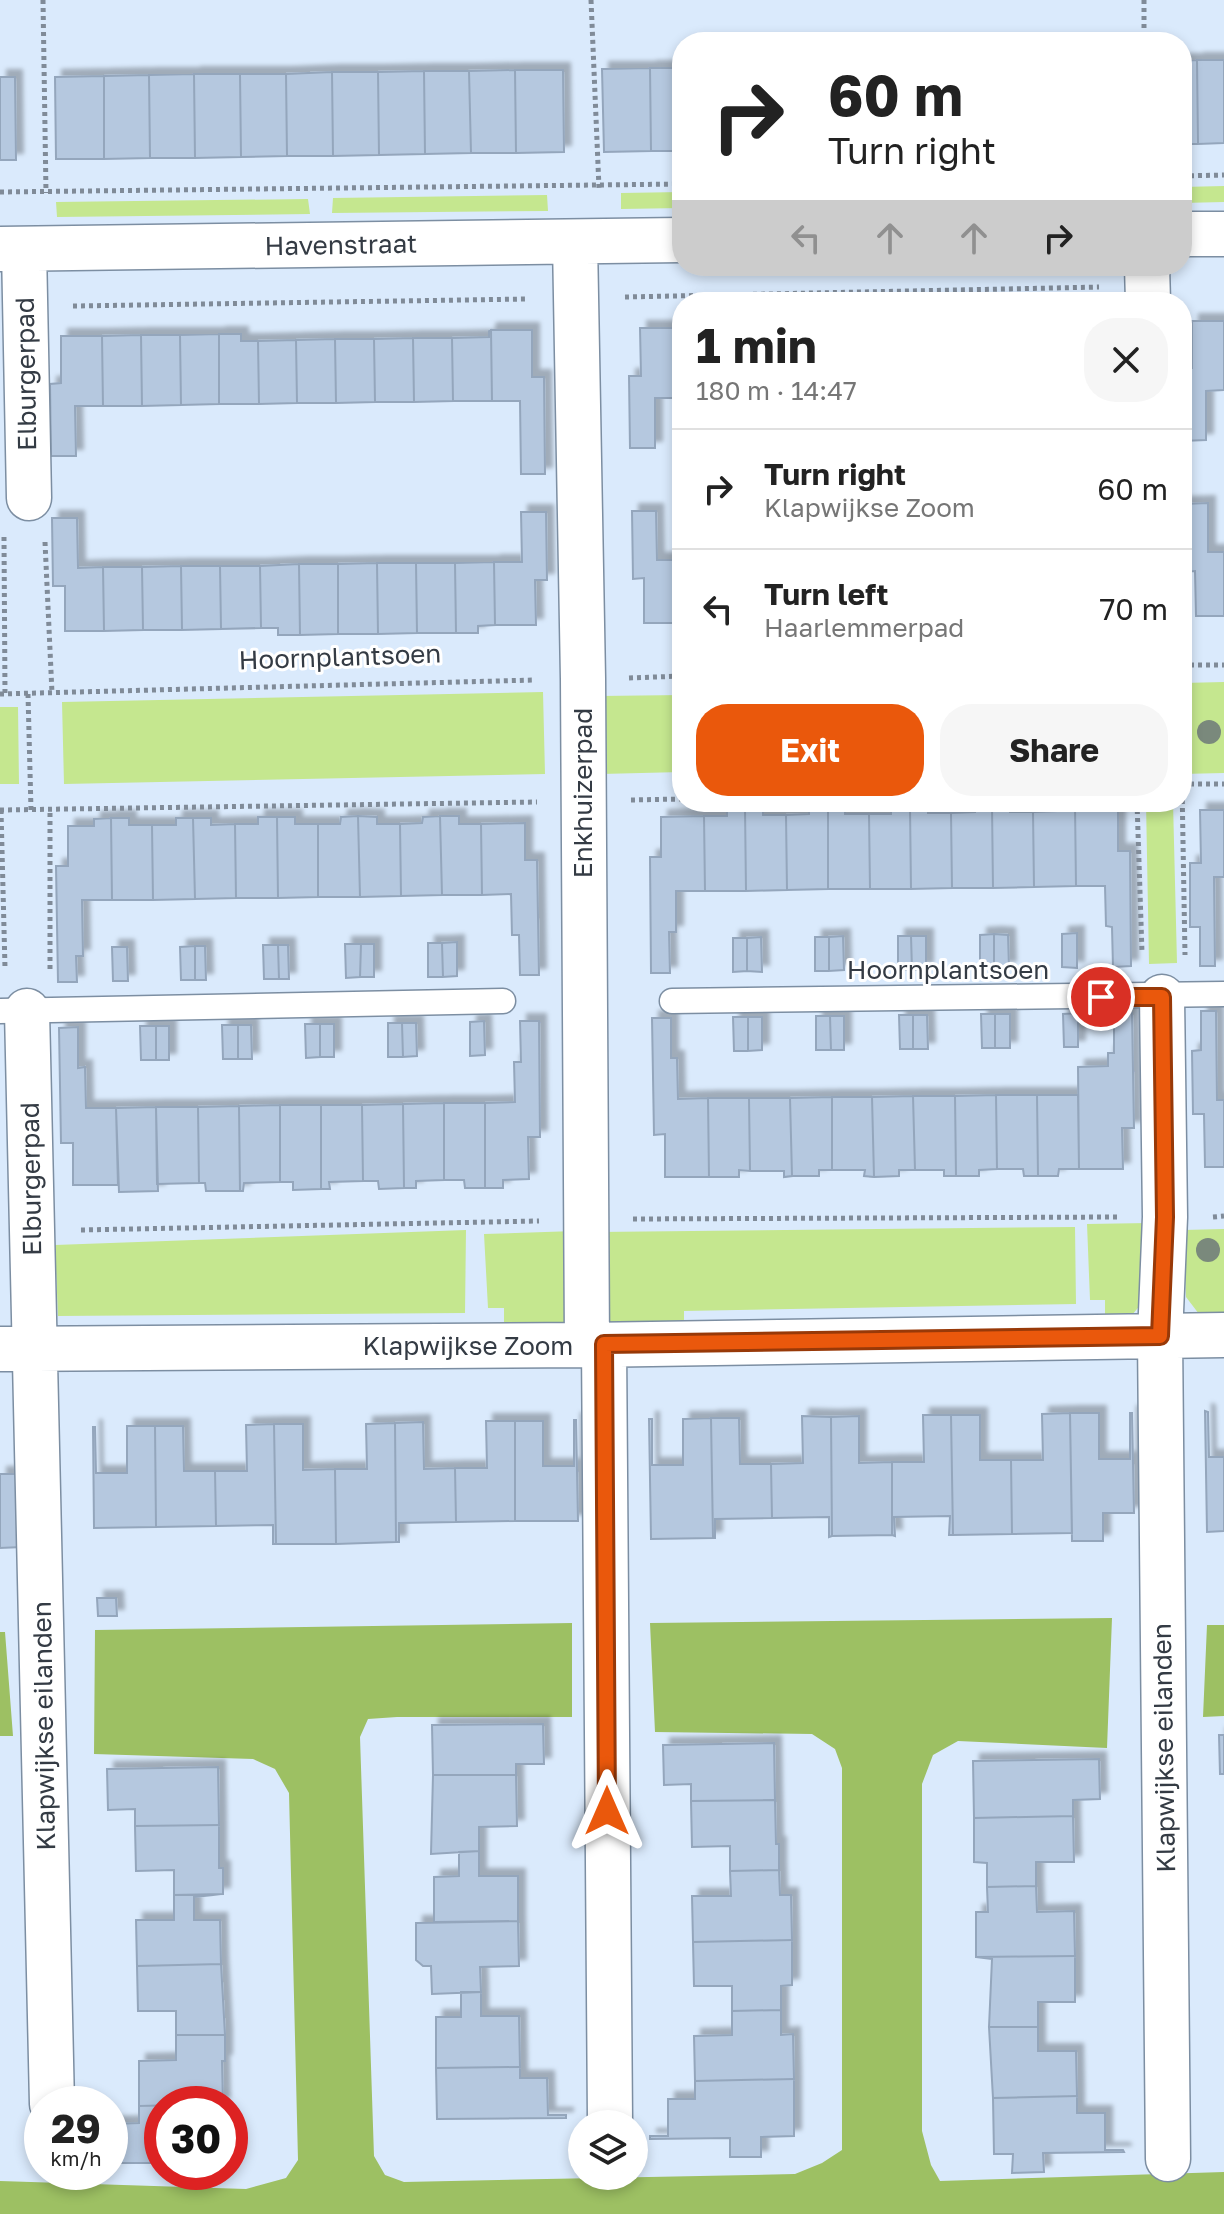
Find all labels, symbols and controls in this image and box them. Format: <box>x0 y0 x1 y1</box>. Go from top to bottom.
text: 60 m <box>828 61 963 128</box>
icon: right <box>696 64 800 168</box>
text: Turn right <box>828 129 996 172</box>
icon: left <box>784 216 828 260</box>
icon: ahead <box>868 216 912 260</box>
icon: ahead <box>952 216 996 260</box>
icon: right <box>1036 216 1080 260</box>
street label: Havenstraat <box>264 228 418 261</box>
street label: Elburgerpad <box>9 297 42 451</box>
text: 1 min <box>696 316 817 374</box>
button: close <box>1084 318 1168 402</box>
text: 180 m · 14:47 <box>696 375 857 406</box>
text: Turn right <box>764 456 906 492</box>
icon: right <box>696 467 740 511</box>
text: 60 m <box>1097 471 1168 507</box>
text: Klapwijkse Zoom <box>764 492 975 523</box>
text: Turn left <box>764 576 889 612</box>
icon: left <box>696 587 740 631</box>
text: 70 m <box>1099 591 1168 627</box>
text: Haarlemmerpad <box>764 612 964 643</box>
street label: Hoornplantsoen <box>238 637 442 676</box>
button: Exit <box>696 704 924 796</box>
button: Share <box>940 704 1168 796</box>
street label: Enkhuizerpad <box>567 708 598 878</box>
street label: Hoornplantsoen <box>847 954 1049 985</box>
pin <box>1067 963 1135 1031</box>
icon: arrive <box>1079 975 1123 1019</box>
street label: Elburgerpad <box>14 1102 47 1256</box>
street label: Klapwijkse Zoom <box>363 1330 573 1361</box>
street label: Klapwijkse eilanden <box>26 1601 61 1851</box>
street label: Klapwijkse eilanden <box>1146 1623 1181 1873</box>
position arrow <box>565 1769 649 1853</box>
speed limit sign: 30 <box>144 2086 248 2190</box>
text: 29 <box>51 2104 101 2152</box>
map controls <box>568 2110 648 2190</box>
button: layers <box>568 2110 648 2190</box>
text: km/h <box>51 2146 101 2170</box>

